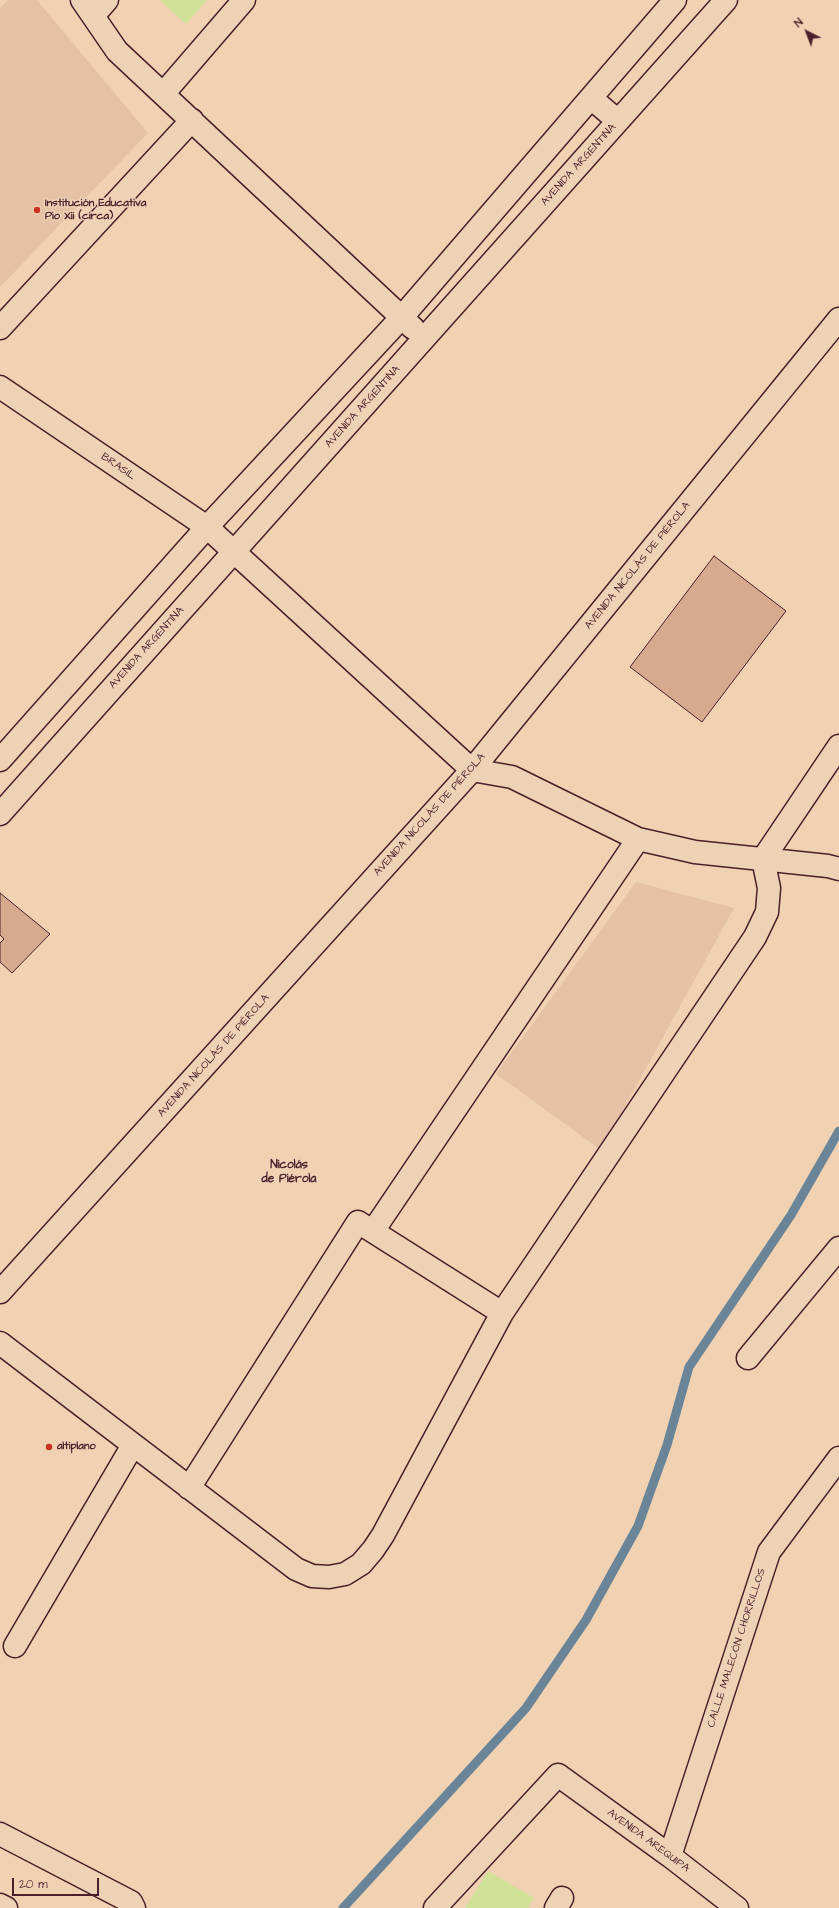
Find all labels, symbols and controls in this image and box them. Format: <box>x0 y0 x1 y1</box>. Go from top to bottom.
north arrow <box>787 12 827 52</box>
text: N <box>791 15 806 31</box>
street label: AVENIDA ARGENTINA <box>539 121 619 209</box>
place label: Institución Educativa Pio Xii (circa) <box>45 197 146 223</box>
marker: Institución Educativa Pio Xii (circa) <box>32 205 42 215</box>
street label: AVENIDA ARGENTINA <box>323 363 403 451</box>
street label: BRASIL <box>98 451 138 483</box>
street label: AVENIDA NICOLÁS DE PIÉROLA <box>582 499 694 633</box>
street label: AVENIDA ARGENTINA <box>107 604 187 692</box>
street label: AVENIDA NICOLÁS DE PIÉROLA <box>371 751 489 879</box>
street label: AVENIDA NICOLÁS DE PIÉROLA <box>155 992 273 1120</box>
district label: Nicolás de Piérola <box>262 1158 316 1186</box>
place label: altiplano <box>57 1440 96 1454</box>
marker: altiplano <box>44 1442 54 1452</box>
street label: CALLE MALECÓN CHORRILLOS <box>705 1567 769 1729</box>
street label: AVENIDA AREQUIPA <box>604 1807 692 1875</box>
scale bar <box>14 1870 101 1896</box>
text: 20 m <box>19 1876 48 1893</box>

